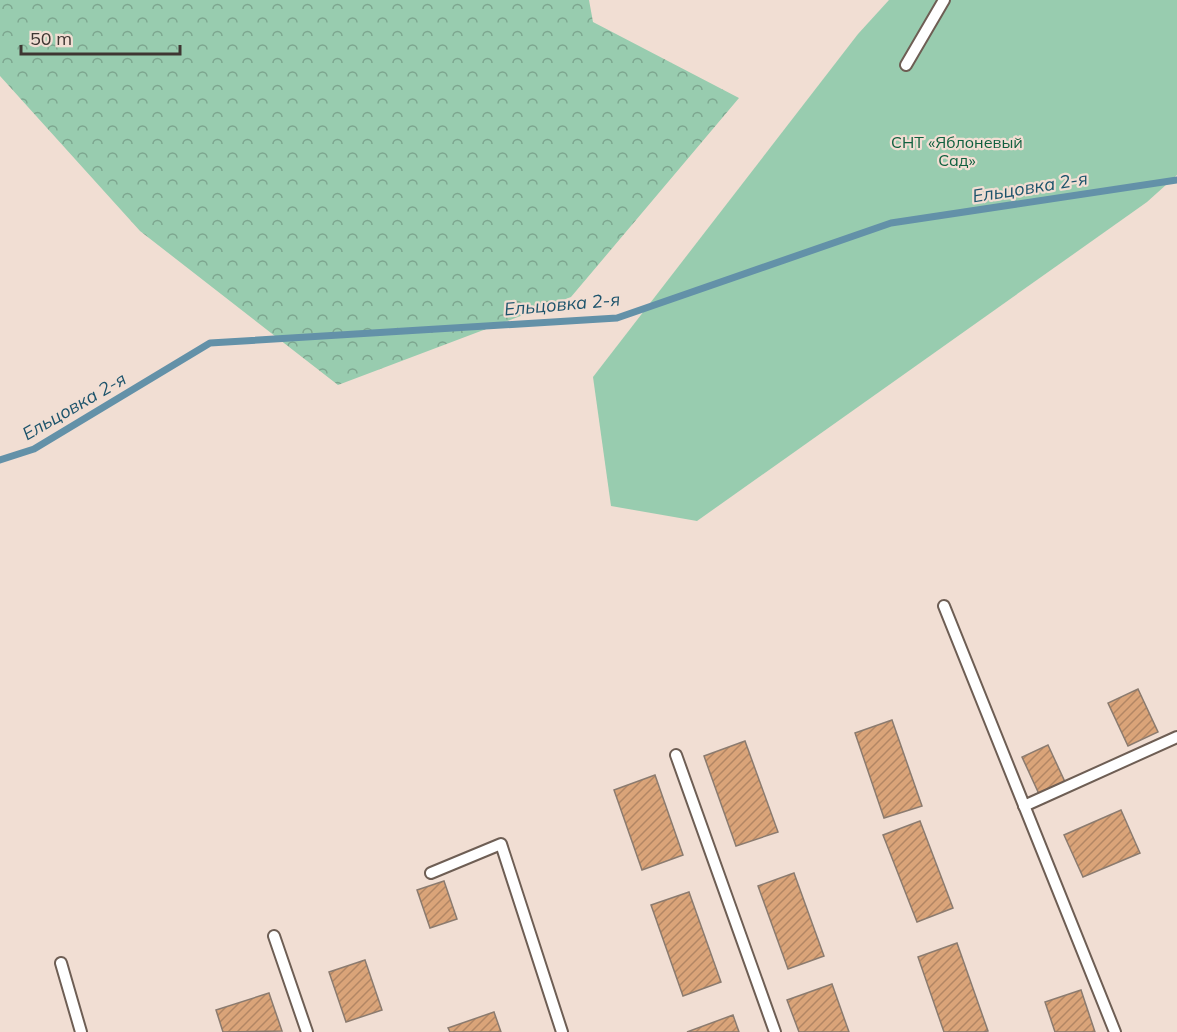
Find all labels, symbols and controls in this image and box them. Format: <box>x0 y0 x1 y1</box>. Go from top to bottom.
scale bar <box>21 18 180 56</box>
text: 50 m <box>30 27 72 50</box>
park label: СНТ «Яблоневый Сад» <box>891 132 1023 170</box>
water label: Ельцовка 2-я <box>971 167 1089 207</box>
water label: Ельцовка 2-я <box>503 287 621 321</box>
water label: Ельцовка 2-я <box>18 367 130 445</box>

